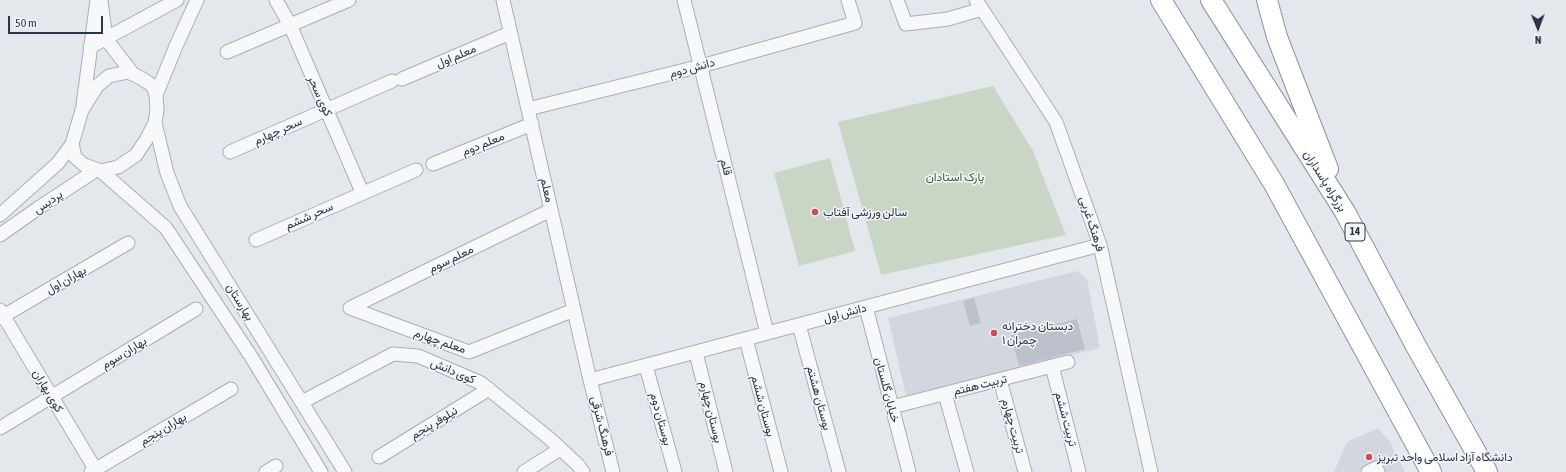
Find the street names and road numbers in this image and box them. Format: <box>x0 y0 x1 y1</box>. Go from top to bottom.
street label: معلم اول <box>434 41 478 71</box>
street label: دانش دوم <box>668 55 716 81</box>
street label: کوی سحر <box>305 73 335 119</box>
street label: سحر چهارم <box>252 114 304 148</box>
street label: معلم دوم <box>460 129 506 159</box>
street label: بزرگراه پاسداران <box>1300 148 1350 214</box>
street label: قلم <box>717 157 735 177</box>
street label: معلم <box>537 176 557 204</box>
street label: پردیس <box>31 187 65 217</box>
street label: فرهنگ غربی <box>1076 194 1108 254</box>
street label: سحر ششم <box>283 199 335 233</box>
road number: 14 <box>1345 223 1365 241</box>
street label: معلم سوم <box>426 242 476 276</box>
street label: بهاران اول <box>43 263 89 297</box>
street label: بهارستان <box>223 281 257 323</box>
street label: دانش اول <box>822 300 868 326</box>
street label: معلم چهارم <box>412 325 468 357</box>
street label: بهاران سوم <box>99 334 149 372</box>
street label: کوی دانش <box>428 355 478 387</box>
street label: خیابان گلستان <box>871 356 903 424</box>
street label: بوستان هشتم <box>803 364 835 432</box>
street label: کوی بهاران <box>30 367 66 415</box>
street label: تربیت هفتم <box>952 371 1008 399</box>
street label: بوستان ششم <box>748 374 778 438</box>
street label: بوستان چهارم <box>696 380 726 444</box>
street label: تربیت ششم <box>1052 390 1080 448</box>
street label: بوستان دوم <box>647 391 675 447</box>
street label: فرهنگ شرقی <box>588 395 616 457</box>
street label: تربیت چهارم <box>999 397 1027 455</box>
street label: نیلوفر پنجم <box>408 403 460 443</box>
street label: بهاران پنجم <box>137 409 189 449</box>

